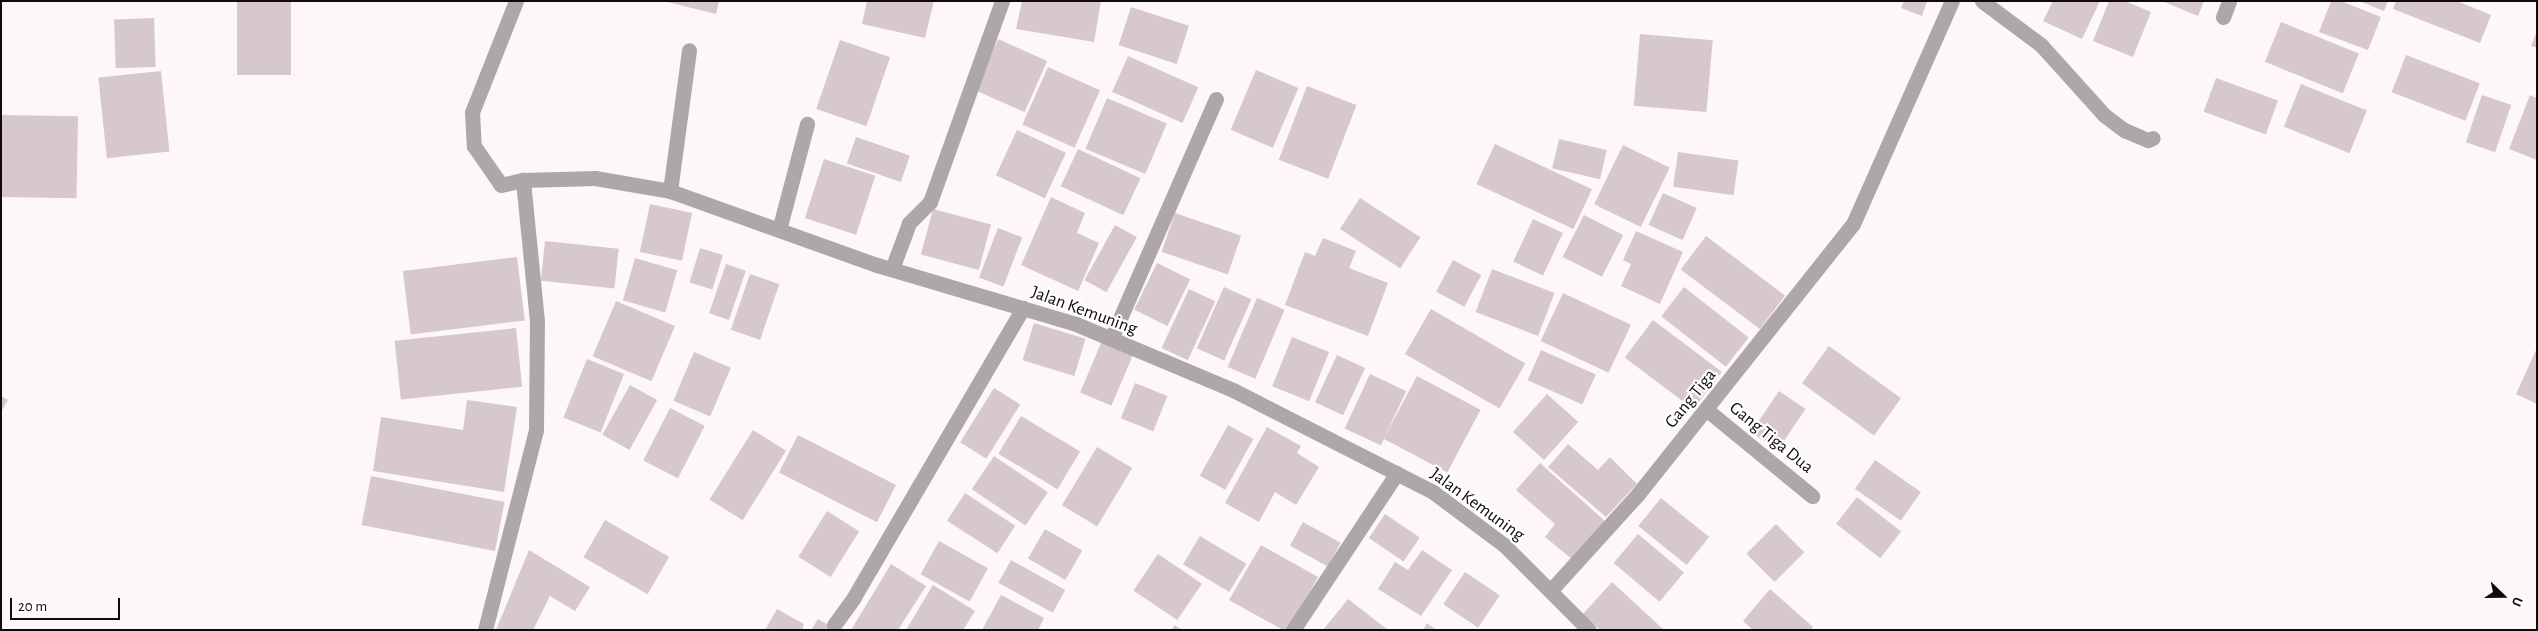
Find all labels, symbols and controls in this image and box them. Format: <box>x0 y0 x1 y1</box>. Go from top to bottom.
street label: Jalan Kemuning <box>1028 282 1140 340</box>
street label: Gang Tiga <box>1661 365 1721 433</box>
street label: Gang Tiga Dua <box>1725 398 1817 478</box>
street label: Jalan Kemuning <box>1426 464 1528 546</box>
north arrow <box>2478 571 2528 621</box>
scale bar <box>12 588 122 620</box>
text: U <box>2509 595 2525 608</box>
text: 20 m <box>18 599 47 614</box>

